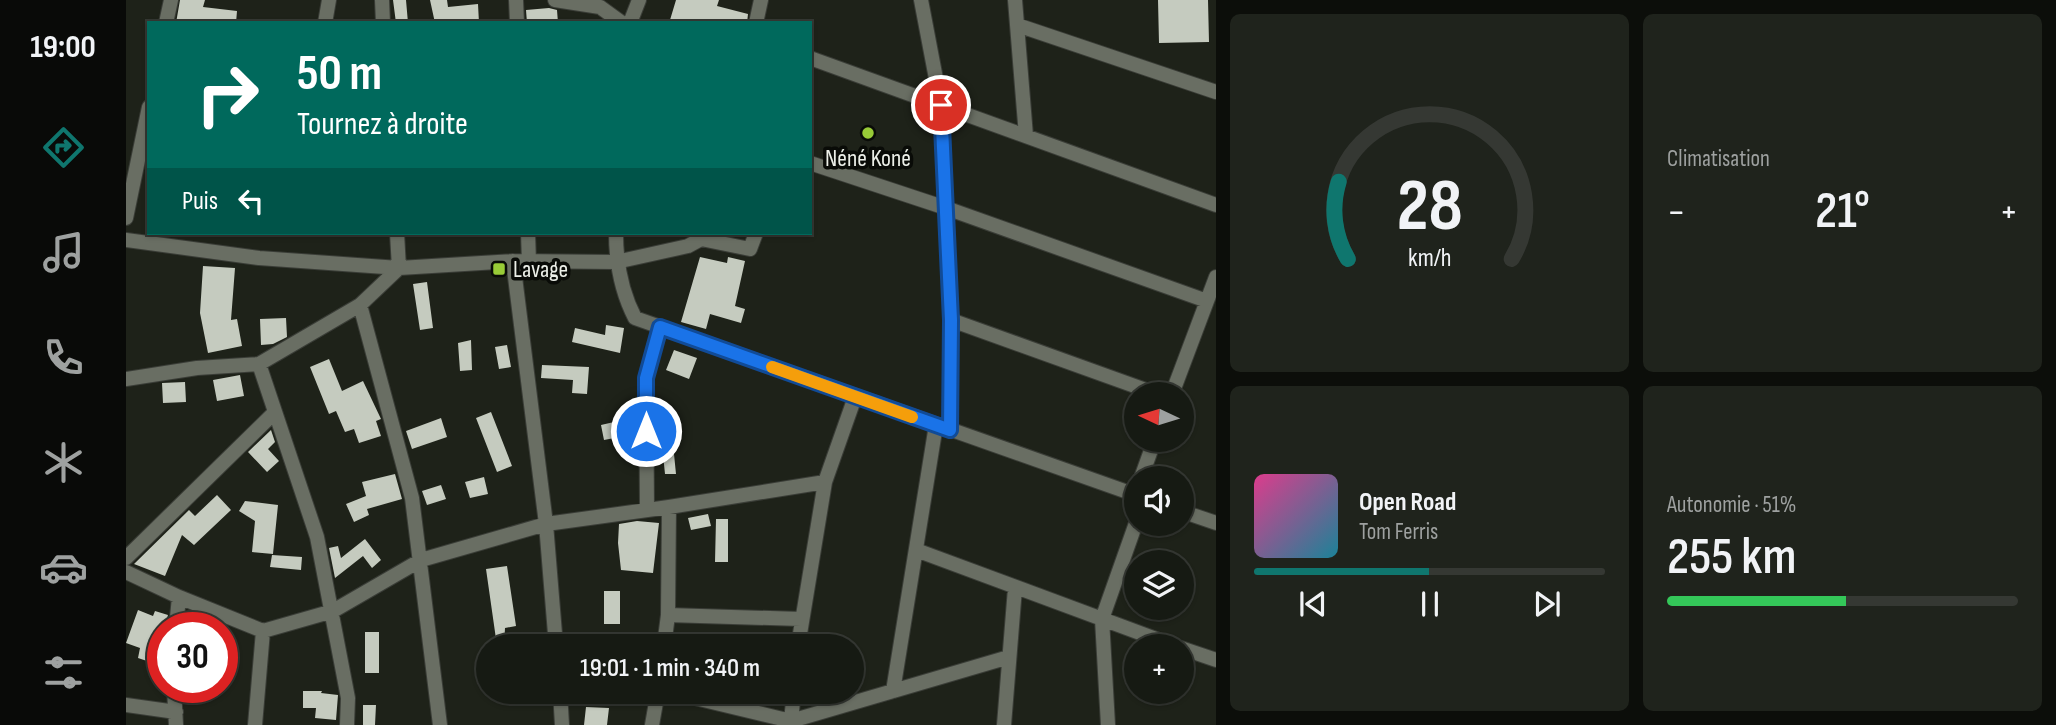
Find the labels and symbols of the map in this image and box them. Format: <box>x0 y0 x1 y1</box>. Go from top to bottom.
pin <box>911 75 971 135</box>
marker: Néné Koné <box>860 125 876 141</box>
place label: Néné Koné <box>825 144 911 173</box>
place label: Lavage <box>513 255 568 284</box>
marker: Lavage <box>491 261 507 277</box>
north arrow <box>1124 382 1194 452</box>
position arrow <box>609 394 683 468</box>
speed limit sign: 30 <box>147 612 238 703</box>

